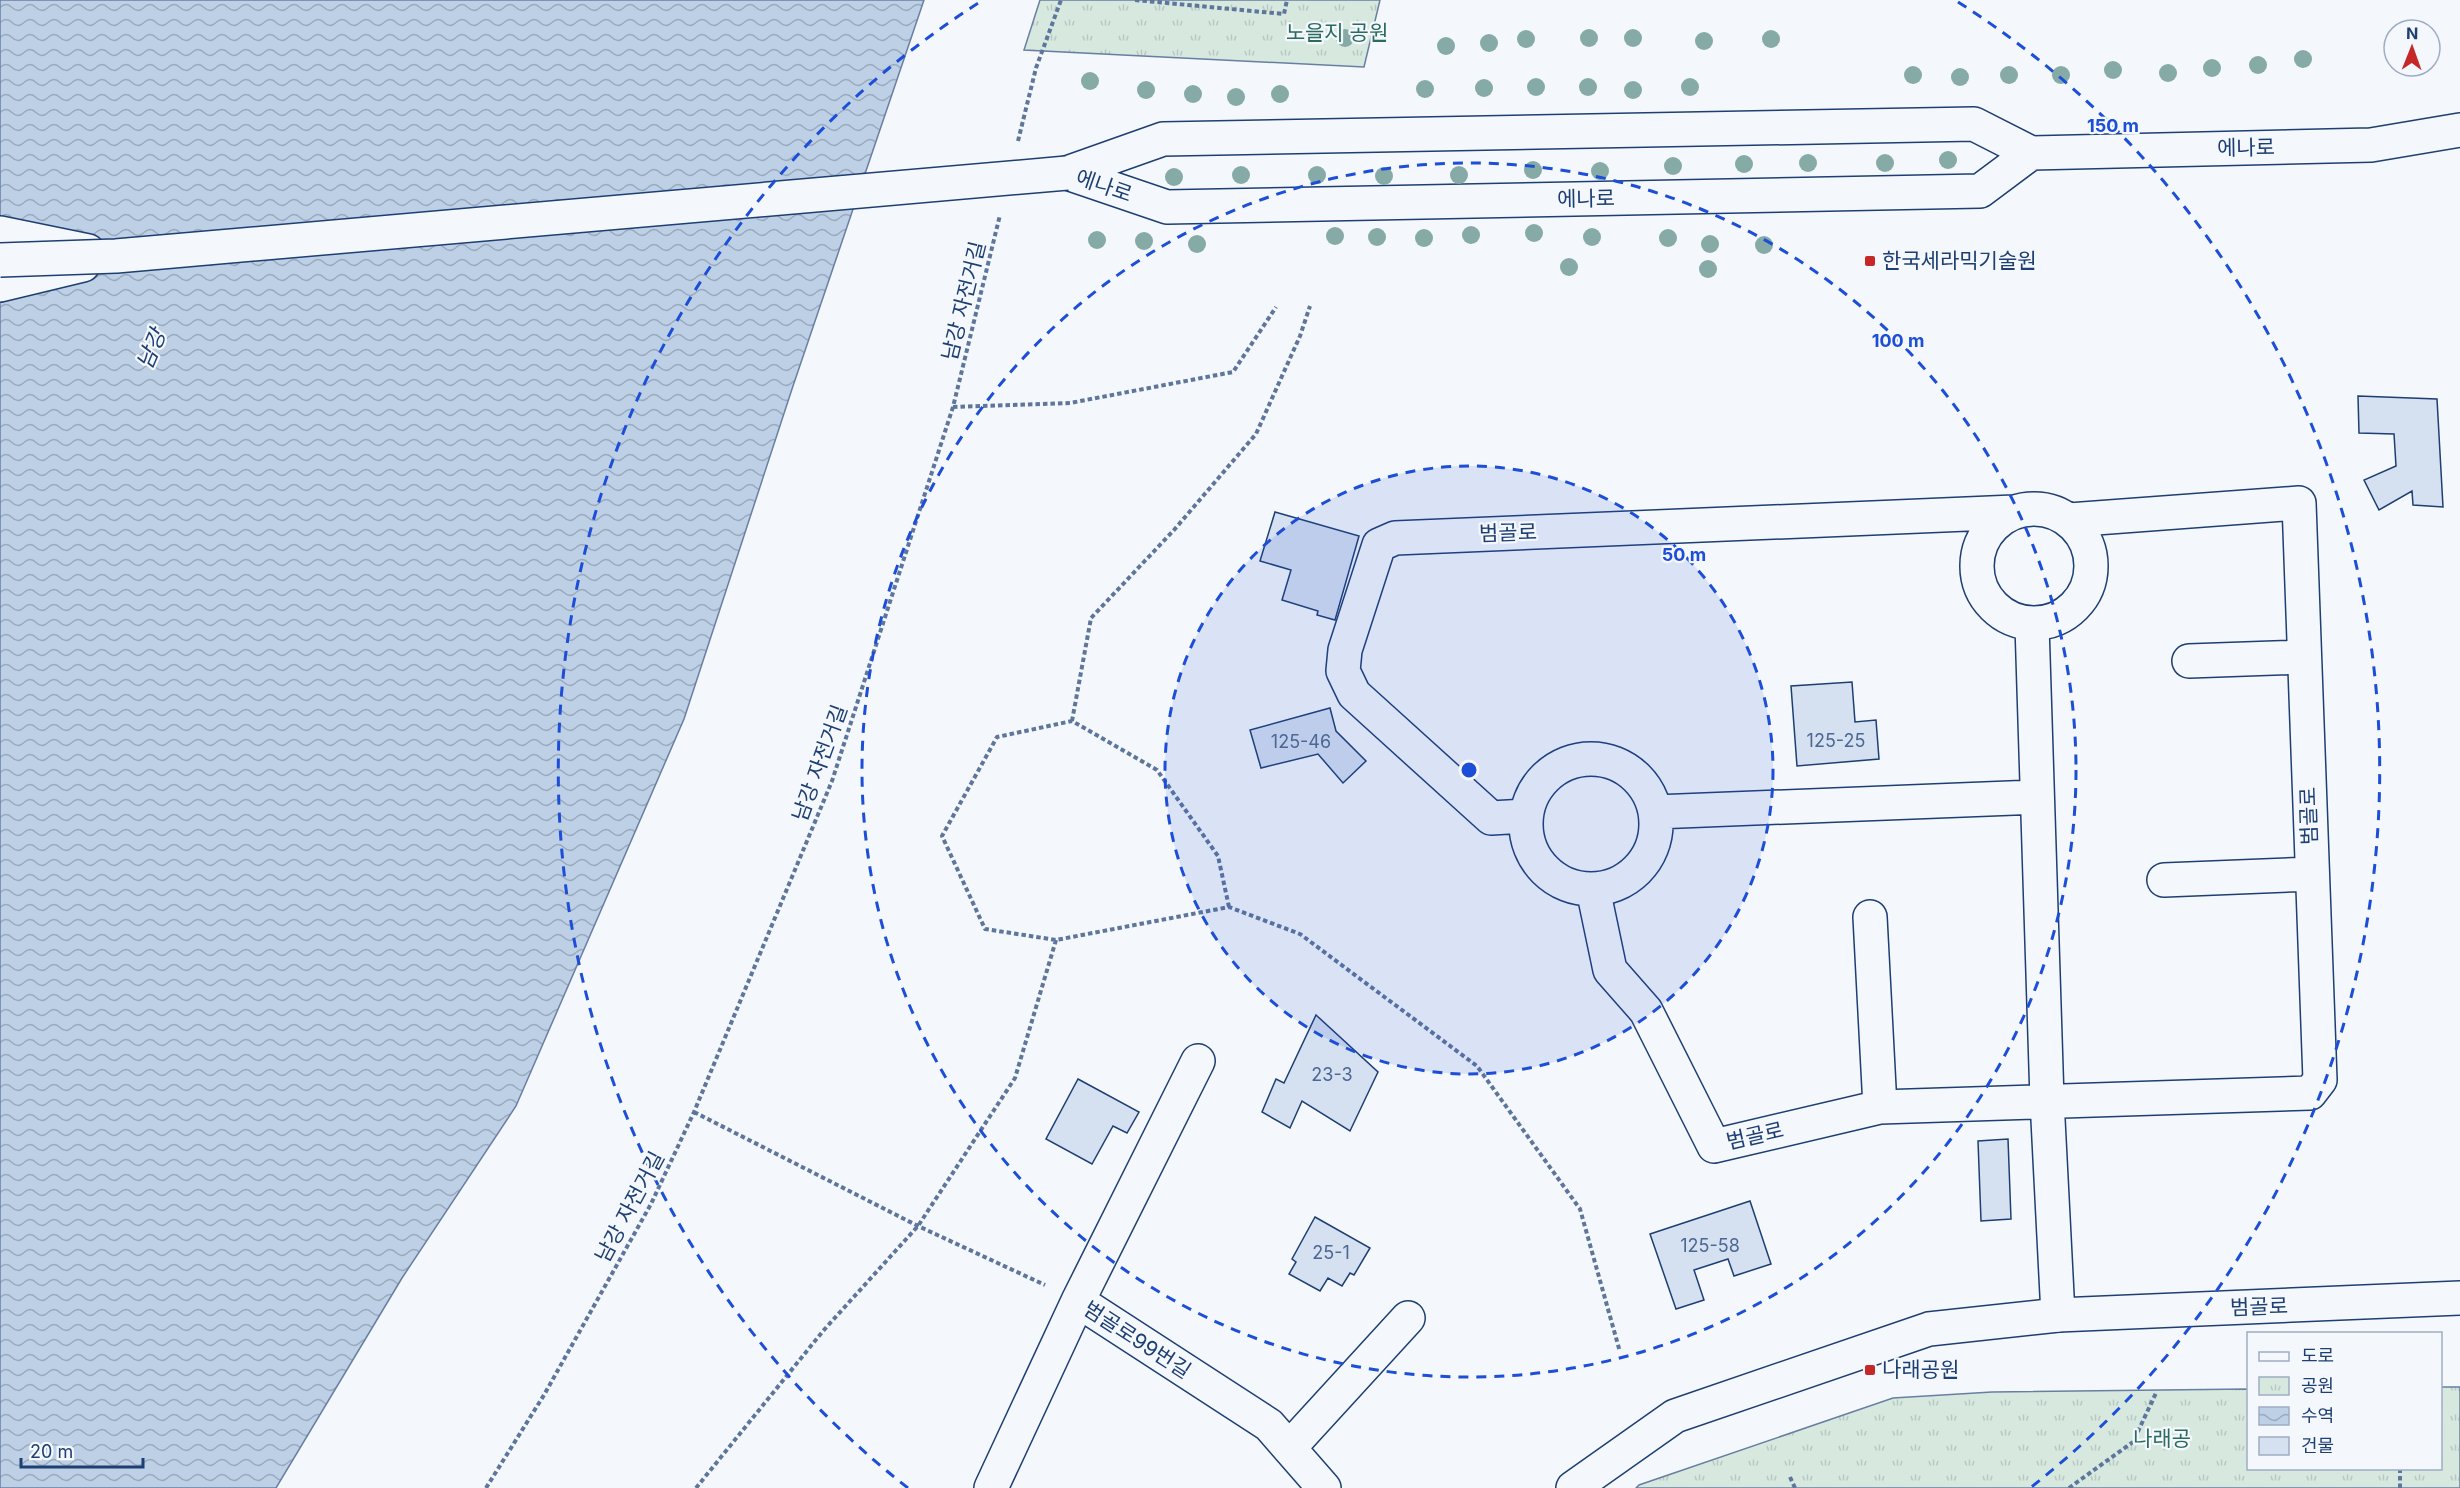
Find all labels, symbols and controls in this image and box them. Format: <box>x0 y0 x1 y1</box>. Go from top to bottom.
north arrow <box>2382 18 2442 78</box>
park label: 노을지 공원 <box>1286 20 1388 45</box>
text: N <box>2406 23 2419 43</box>
text: 150 m <box>2087 115 2139 136</box>
street label: 에나로 <box>2217 134 2275 161</box>
street label: 에나로 <box>1073 164 1136 207</box>
street label: 에나로 <box>1557 185 1615 212</box>
street label: 남강 자전거길 <box>937 239 990 363</box>
place label: 한국세라믹기술원 <box>1882 248 2037 273</box>
marker: 한국세라믹기술원 <box>1863 254 1877 268</box>
water label: 남강 <box>131 323 172 373</box>
text: 100 m <box>1872 330 1924 351</box>
street label: 범골로 <box>1479 519 1537 546</box>
text: 50 m <box>1662 544 1706 565</box>
street label: 남강 자전거길 <box>787 701 852 824</box>
house number: 125-25 <box>1807 730 1865 751</box>
house number: 125-46 <box>1271 731 1331 752</box>
centre of rings <box>1459 760 1479 780</box>
street label: 범골로 <box>2295 787 2322 845</box>
house number: 23-3 <box>1311 1064 1353 1085</box>
street label: 범골로 <box>1724 1117 1786 1154</box>
street label: 남강 자전거길 <box>590 1147 669 1266</box>
house number: 125-58 <box>1680 1235 1740 1256</box>
house number: 25-1 <box>1312 1242 1350 1263</box>
street label: 범골로 <box>2230 1293 2288 1320</box>
street label: 범골로99번길 <box>1079 1296 1196 1383</box>
legend <box>2247 1332 2442 1470</box>
text: 도로 <box>2301 1345 2334 1366</box>
place label: 나래공원 <box>1882 1357 1959 1382</box>
marker: 나래공원 <box>1863 1363 1877 1377</box>
text: 공원 <box>2301 1375 2334 1396</box>
text: 수역 <box>2301 1405 2334 1426</box>
park label: 나래공 <box>2133 1426 2191 1451</box>
scale bar <box>21 1431 142 1469</box>
text: 건물 <box>2301 1435 2334 1456</box>
text: 20 m <box>30 1441 73 1462</box>

